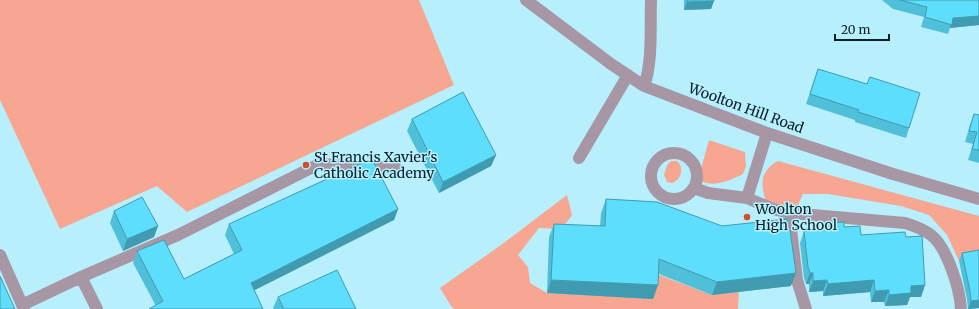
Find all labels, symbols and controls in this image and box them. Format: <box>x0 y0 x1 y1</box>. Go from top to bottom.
scale bar <box>835 16 889 42</box>
text: 20 m <box>841 22 870 37</box>
street label: Woolton Hill Road <box>685 78 807 137</box>
place label: St Francis Xavier's Catholic Academy <box>314 148 437 182</box>
marker: St Francis Xavier's Catholic Academy <box>301 160 311 170</box>
place label: Woolton High School <box>754 200 838 234</box>
marker: Woolton High School <box>742 212 752 222</box>

